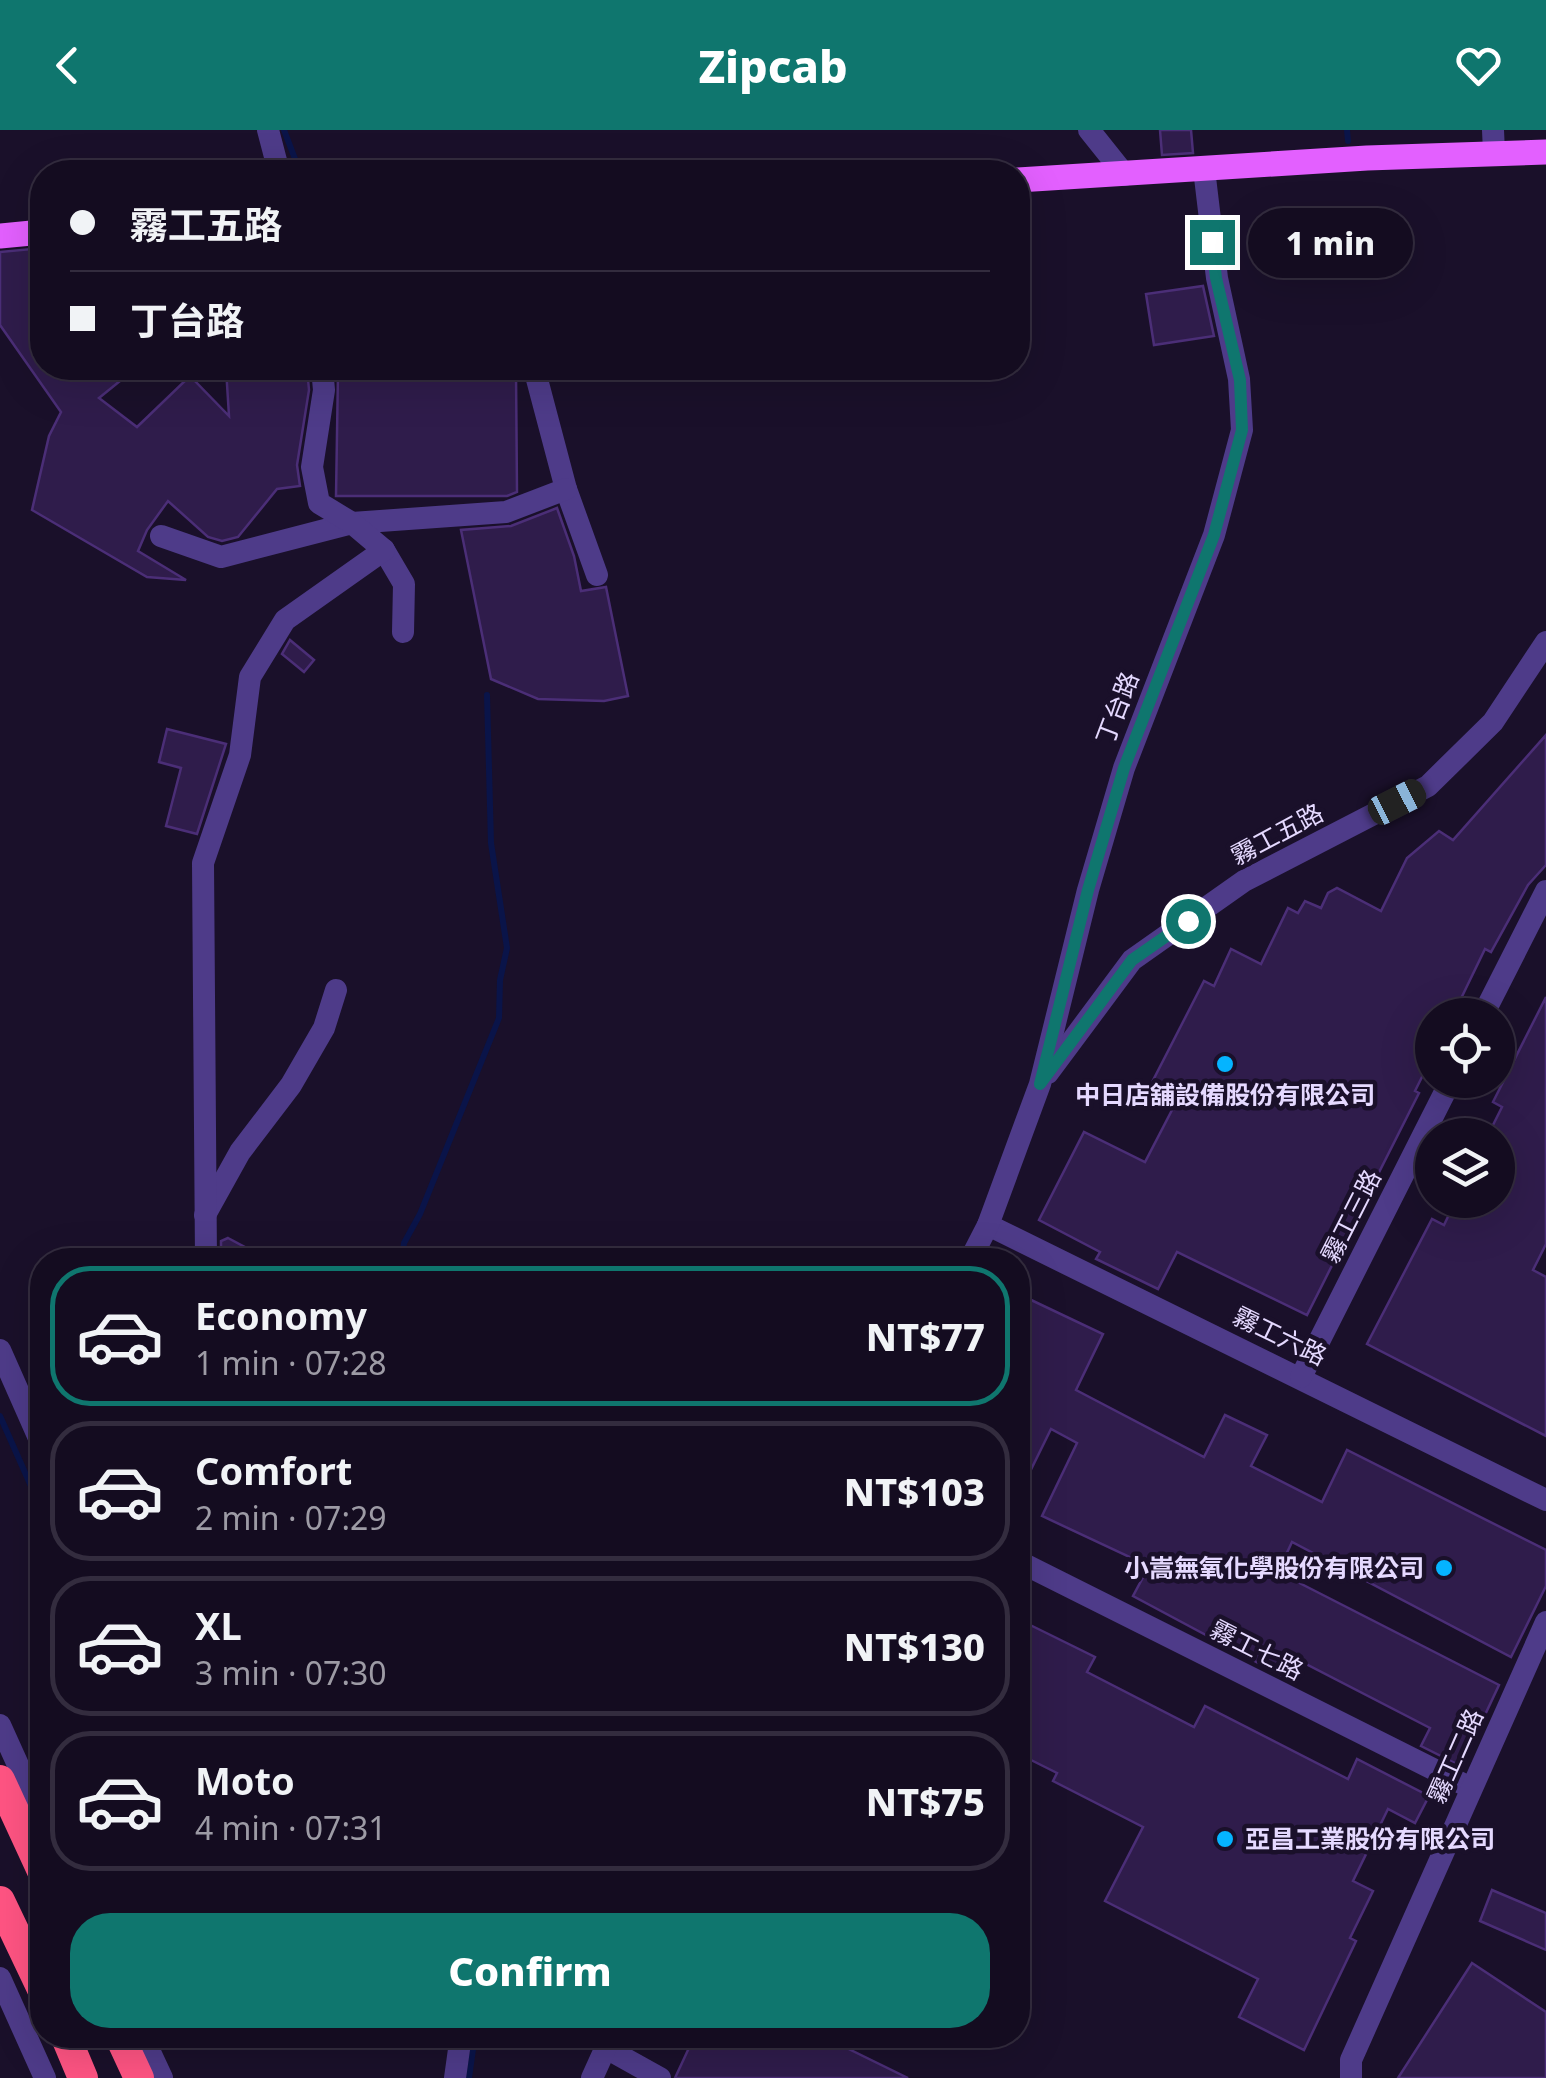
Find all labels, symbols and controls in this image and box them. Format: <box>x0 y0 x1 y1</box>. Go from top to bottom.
text: Zipcab <box>698 35 848 96</box>
icon: back <box>40 38 95 93</box>
icon: heart <box>1451 38 1506 93</box>
text: 霧工五路 <box>130 198 282 250</box>
callout: 1 min <box>1247 207 1412 277</box>
route end <box>1190 220 1235 265</box>
text: 1 min <box>1286 221 1375 264</box>
text: 丁台路 <box>130 294 244 346</box>
street label: 丁台路 <box>1087 667 1145 749</box>
car <box>1363 775 1431 829</box>
street label: 霧工五路 <box>1224 795 1329 872</box>
route start <box>1166 899 1211 944</box>
map controls <box>1415 998 1515 1218</box>
button: locate <box>1415 998 1515 1098</box>
marker: 中日店舖設備股份有限公司 <box>1214 1053 1236 1075</box>
place label: 中日店舖設備股份有限公司 <box>1075 1077 1375 1111</box>
button: layers <box>1415 1118 1515 1218</box>
street label: 霧工三路 <box>1312 1163 1388 1268</box>
text: Economy <box>195 1289 367 1341</box>
icon: car <box>75 1291 165 1381</box>
street label: 霧工六路 <box>1228 1298 1333 1372</box>
text: NT$77 <box>866 1310 985 1362</box>
text: 1 min · 07:28 <box>195 1341 387 1384</box>
text: Comfort <box>195 1444 352 1496</box>
icon: car <box>75 1446 165 1536</box>
text: NT$103 <box>844 1465 985 1517</box>
text: 2 min · 07:29 <box>195 1496 387 1539</box>
place label: 小嵩無氧化學股份有限公司 <box>1124 1550 1424 1584</box>
marker: 小嵩無氧化學股份有限公司 <box>1433 1557 1455 1579</box>
text: XL <box>195 1599 242 1651</box>
icon: car <box>75 1601 165 1691</box>
street label: 霧工七路 <box>1205 1611 1310 1687</box>
text: NT$130 <box>844 1620 985 1672</box>
text: 3 min · 07:30 <box>195 1651 387 1694</box>
street label: 霧工二路 <box>1418 1703 1490 1808</box>
text: Moto <box>195 1754 295 1806</box>
icon: car <box>75 1756 165 1846</box>
text: NT$75 <box>866 1775 985 1827</box>
text: 4 min · 07:31 <box>195 1806 387 1849</box>
place label: 亞昌工業股份有限公司 <box>1245 1821 1495 1855</box>
marker: 亞昌工業股份有限公司 <box>1214 1828 1236 1850</box>
button: Confirm <box>70 1913 990 2028</box>

